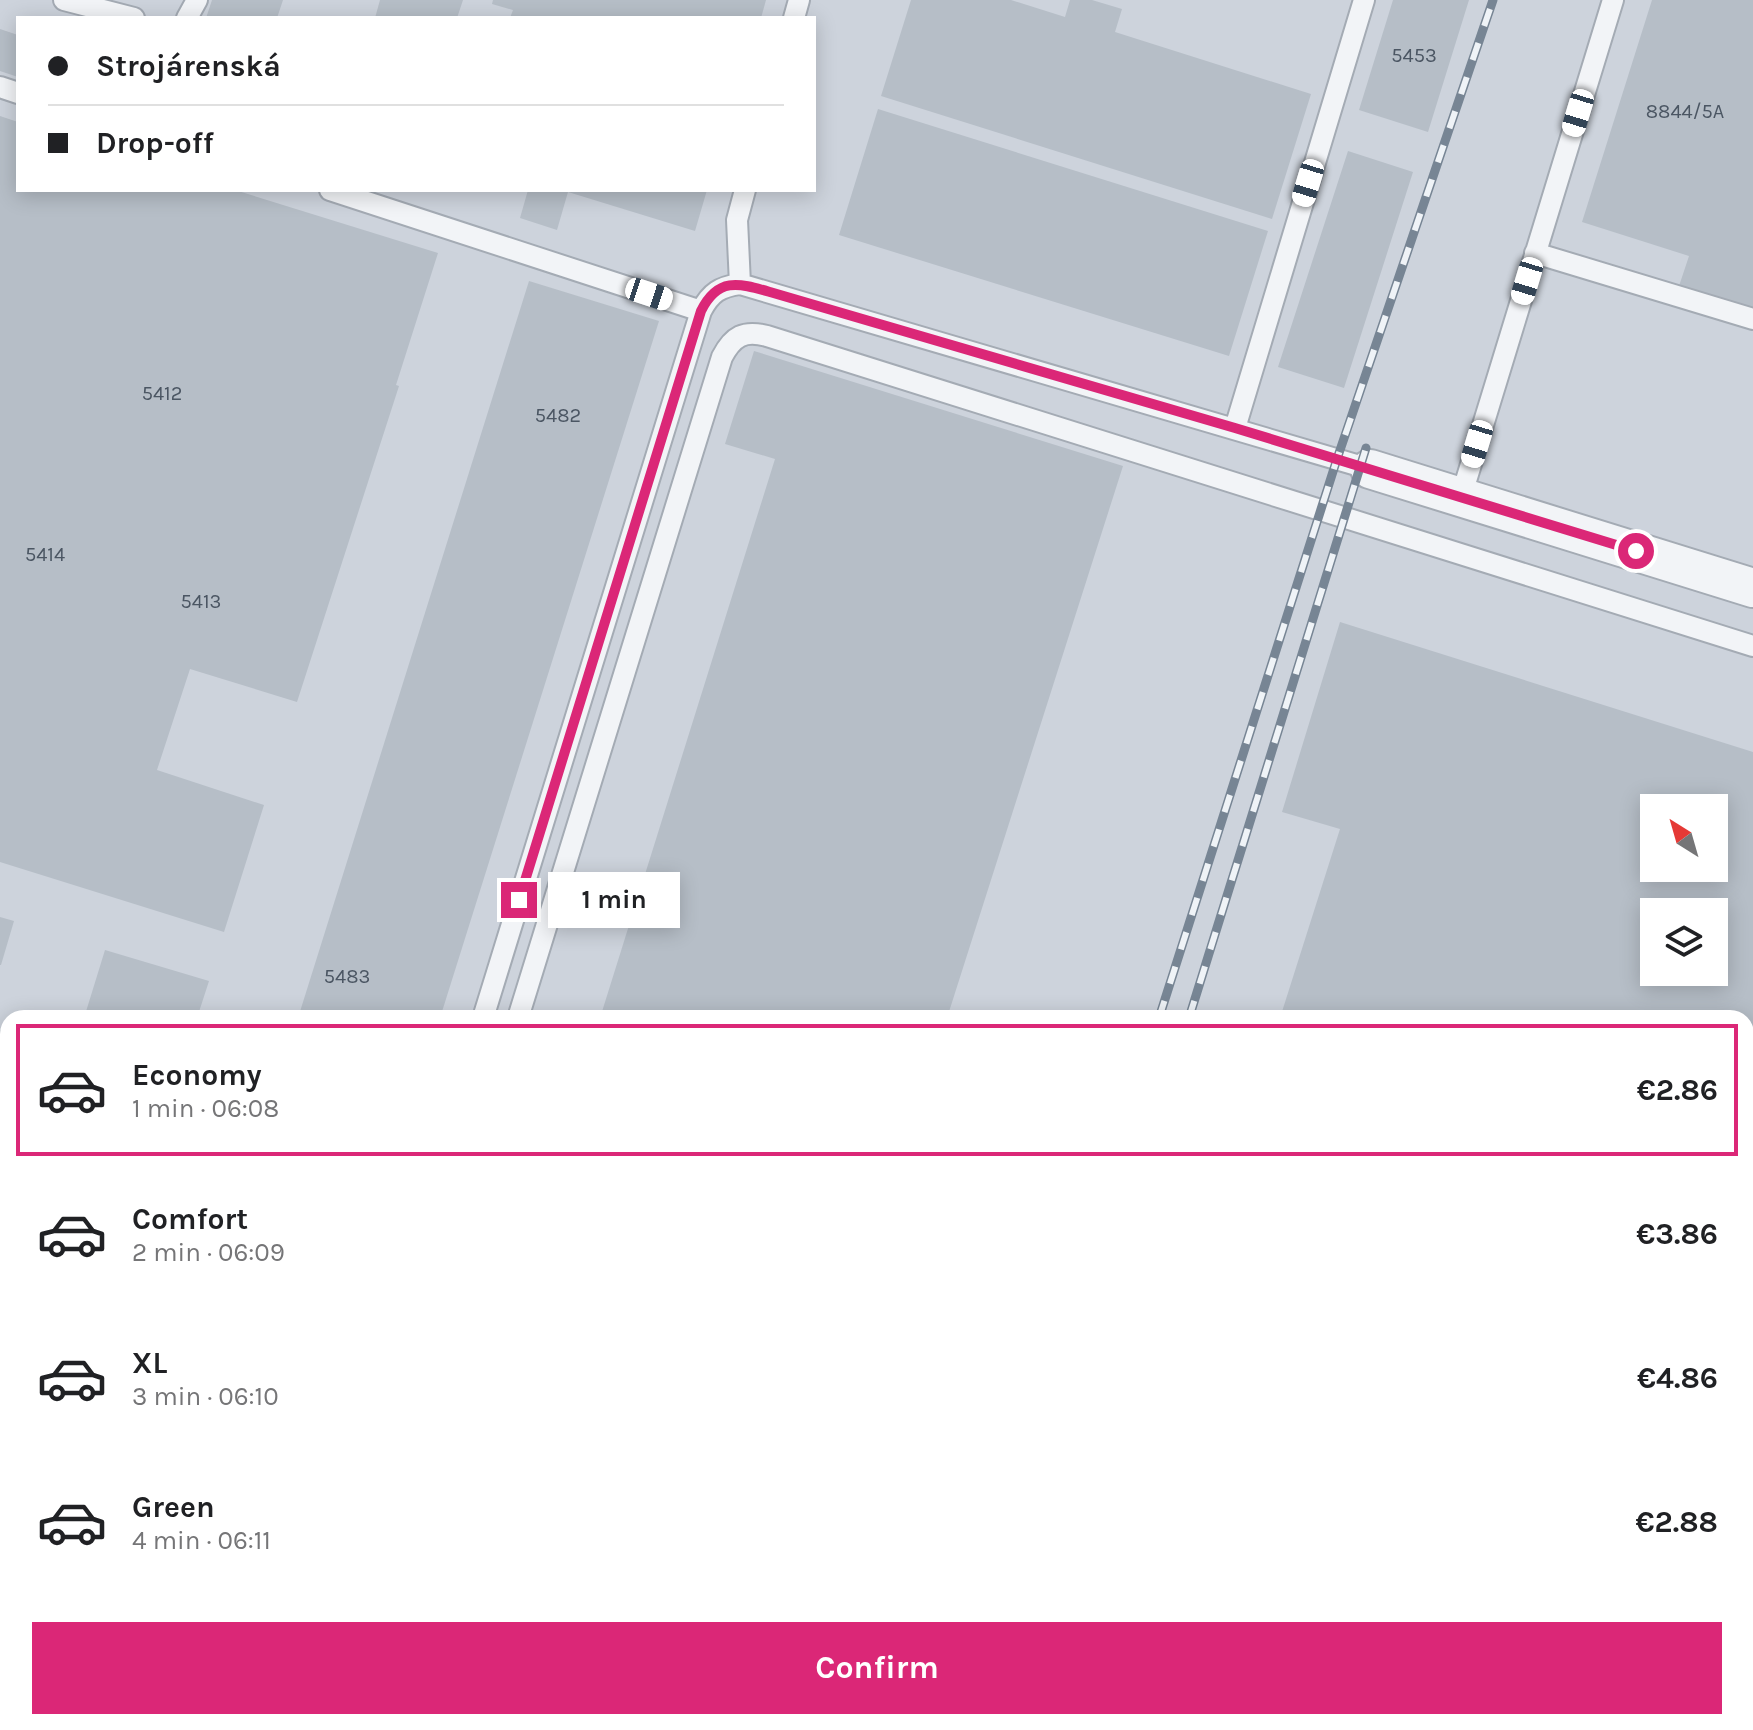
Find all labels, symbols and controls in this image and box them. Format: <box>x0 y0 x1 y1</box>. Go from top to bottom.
house number: 5453 <box>1391 44 1437 67</box>
text: Strojárenská <box>96 48 281 84</box>
car <box>1560 87 1596 139</box>
house number: 8844/5A <box>1646 100 1724 123</box>
text: Drop-off <box>96 125 214 161</box>
car <box>1290 157 1326 209</box>
car <box>1509 255 1545 307</box>
car <box>622 275 676 313</box>
house number: 5412 <box>142 382 182 405</box>
house number: 5482 <box>535 404 581 427</box>
car <box>1459 418 1495 470</box>
route start <box>1618 533 1654 569</box>
house number: 5414 <box>25 543 65 566</box>
house number: 5413 <box>181 590 221 613</box>
north arrow <box>1640 794 1728 882</box>
map controls <box>1640 794 1728 986</box>
callout: 1 min <box>547 872 679 928</box>
route end <box>501 882 537 918</box>
text: 1 min <box>581 884 647 915</box>
button: layers <box>1640 898 1728 986</box>
house number: 5483 <box>324 965 370 988</box>
icon: car <box>36 1054 108 1126</box>
text: Economy <box>132 1057 262 1093</box>
text: €2.86 <box>1637 1072 1718 1108</box>
text: 1 min · 06:08 <box>132 1093 279 1124</box>
icon: car <box>36 1198 108 1270</box>
text: Comfort <box>132 1201 248 1237</box>
text: €3.86 <box>1636 1216 1718 1252</box>
text: 2 min · 06:09 <box>132 1237 285 1268</box>
icon: car <box>36 1342 108 1414</box>
text: XL <box>132 1345 167 1381</box>
text: €4.86 <box>1637 1360 1718 1396</box>
text: 3 min · 06:10 <box>132 1381 279 1412</box>
icon: car <box>36 1486 108 1558</box>
text: Green <box>132 1489 215 1525</box>
text: €2.88 <box>1636 1504 1718 1540</box>
text: 4 min · 06:11 <box>132 1525 271 1556</box>
button: Confirm <box>32 1622 1722 1714</box>

